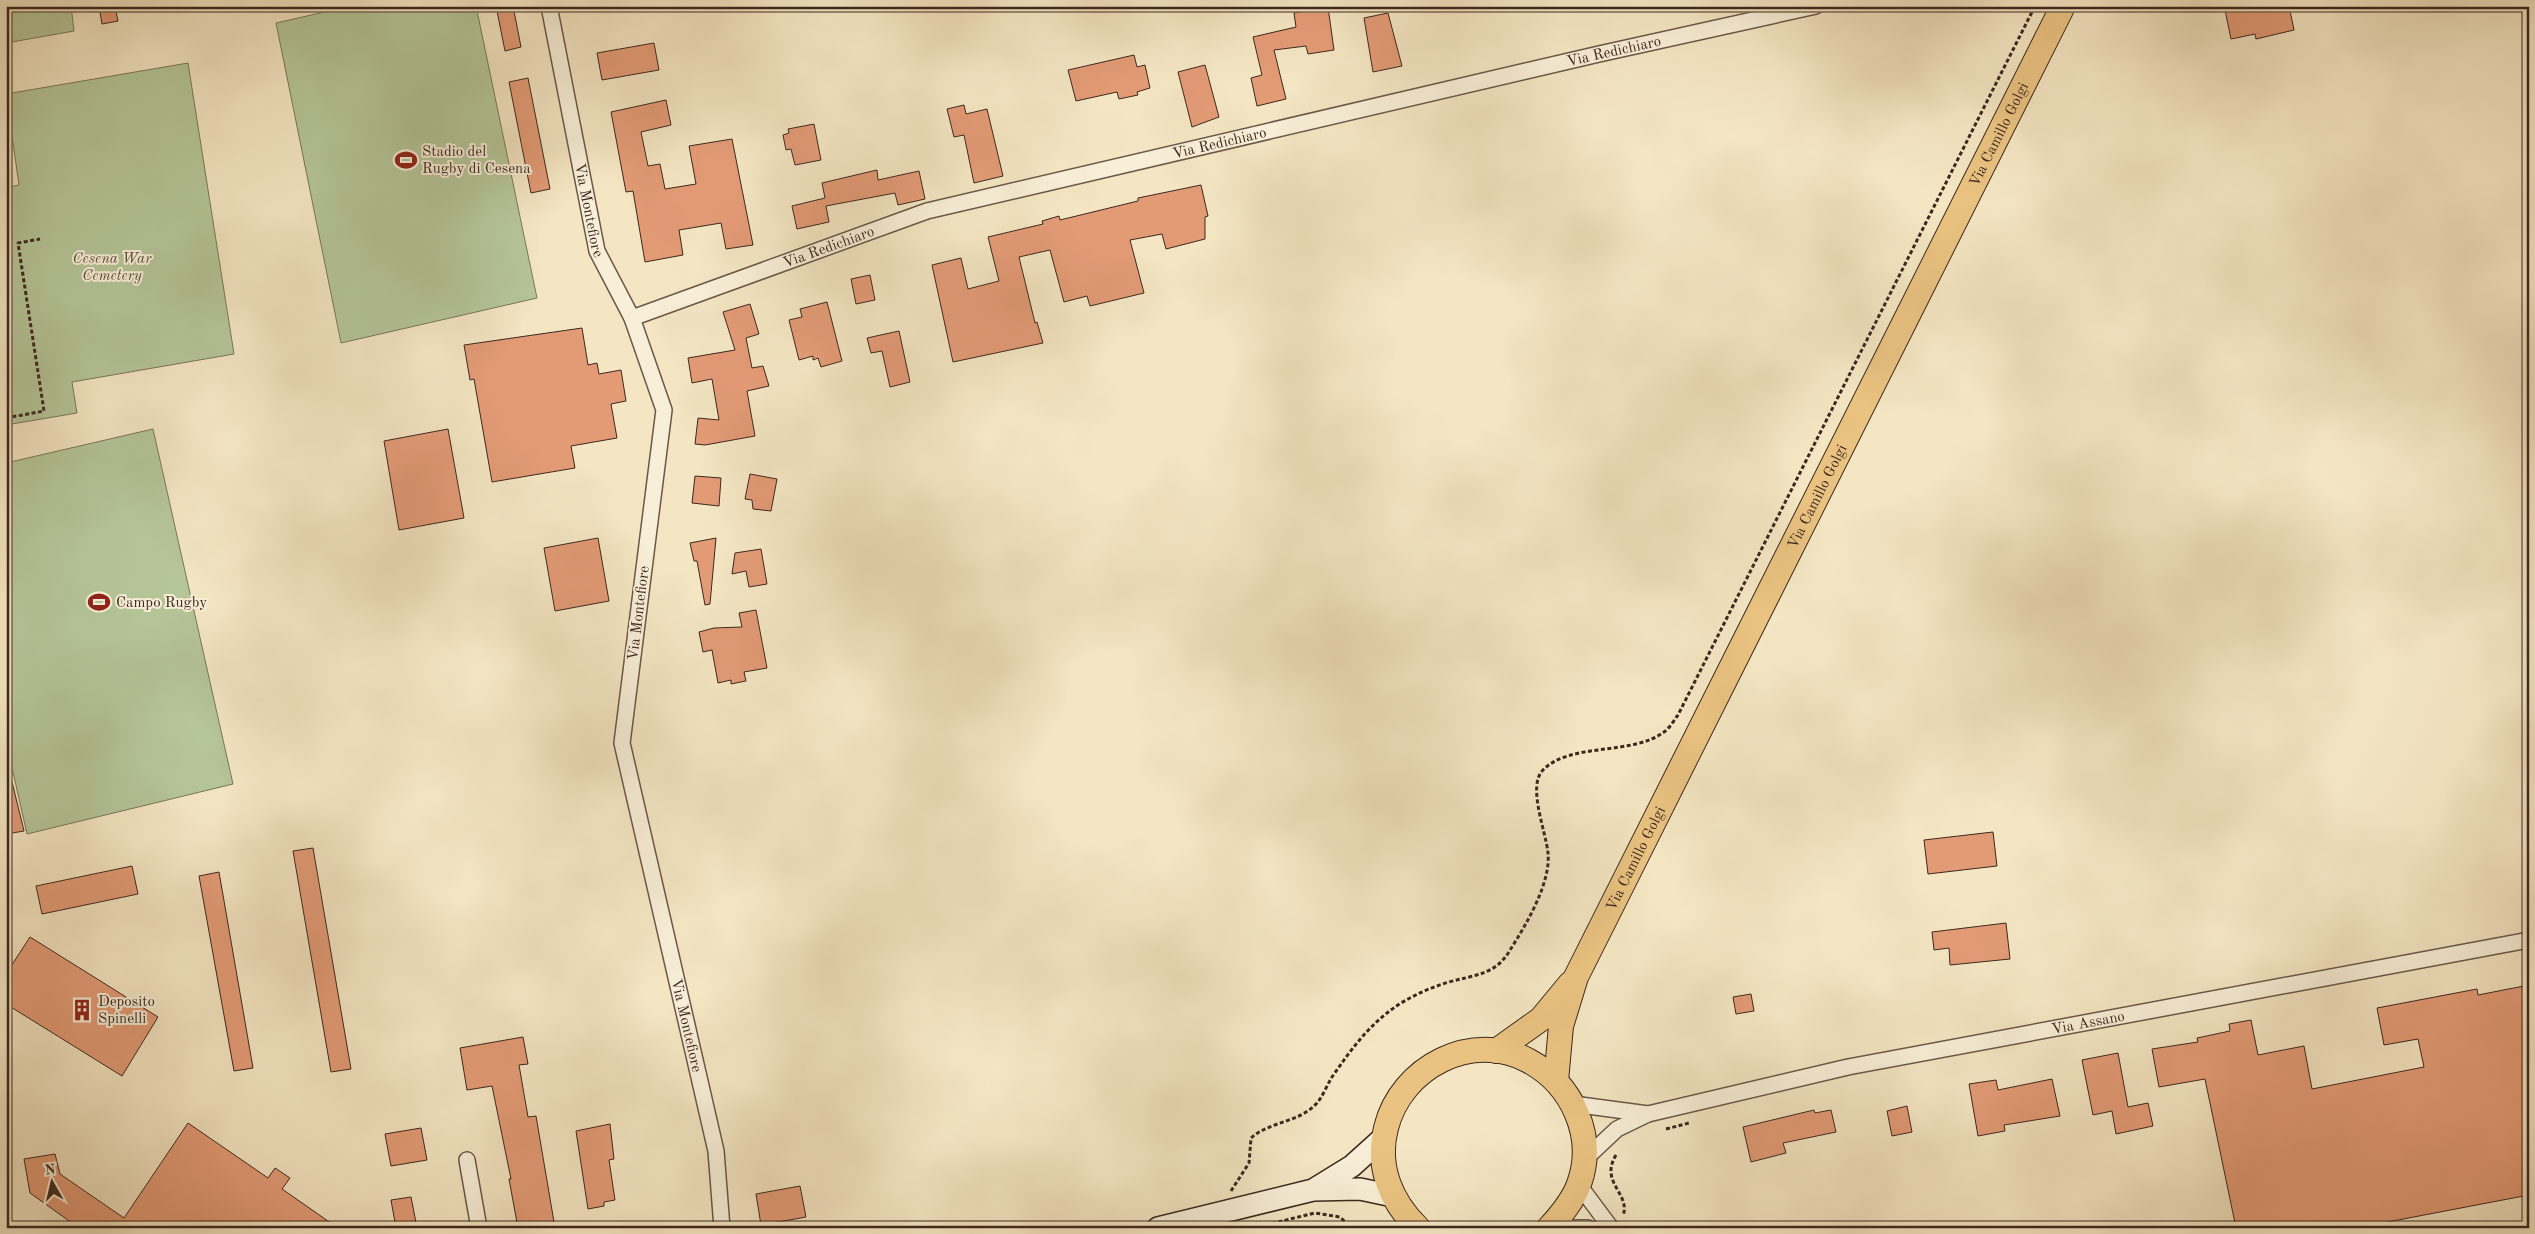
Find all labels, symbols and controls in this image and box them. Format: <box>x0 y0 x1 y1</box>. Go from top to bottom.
street label: Via Redichiaro <box>1566 35 1663 70</box>
street label: Via Camillo Golgi <box>1968 81 2032 190</box>
street label: Via Redichiaro <box>1171 126 1268 162</box>
place label: Stadio del Rugby di Cesena <box>422 145 531 177</box>
sports icon: Stadio del Rugby di Cesena <box>393 147 419 173</box>
street label: Via Montefiore <box>571 162 605 261</box>
street label: Via Redichiaro <box>781 225 877 272</box>
park label: Cesena War Cemetery <box>73 252 152 284</box>
street label: Via Camillo Golgi <box>1786 443 1851 552</box>
street label: Via Montefiore <box>626 565 653 661</box>
sports icon: Campo Rugby <box>86 589 112 615</box>
place label: Campo Rugby <box>116 596 207 611</box>
street label: Via Camillo Golgi <box>1604 805 1669 914</box>
street label: Via Montefiore <box>668 977 704 1074</box>
place label: Deposito Spinelli <box>98 995 155 1027</box>
building icon: Deposito Spinelli <box>69 997 95 1023</box>
street label: Via Assano <box>2051 1010 2126 1038</box>
north arrow <box>28 1156 78 1206</box>
text: N <box>44 1162 57 1178</box>

